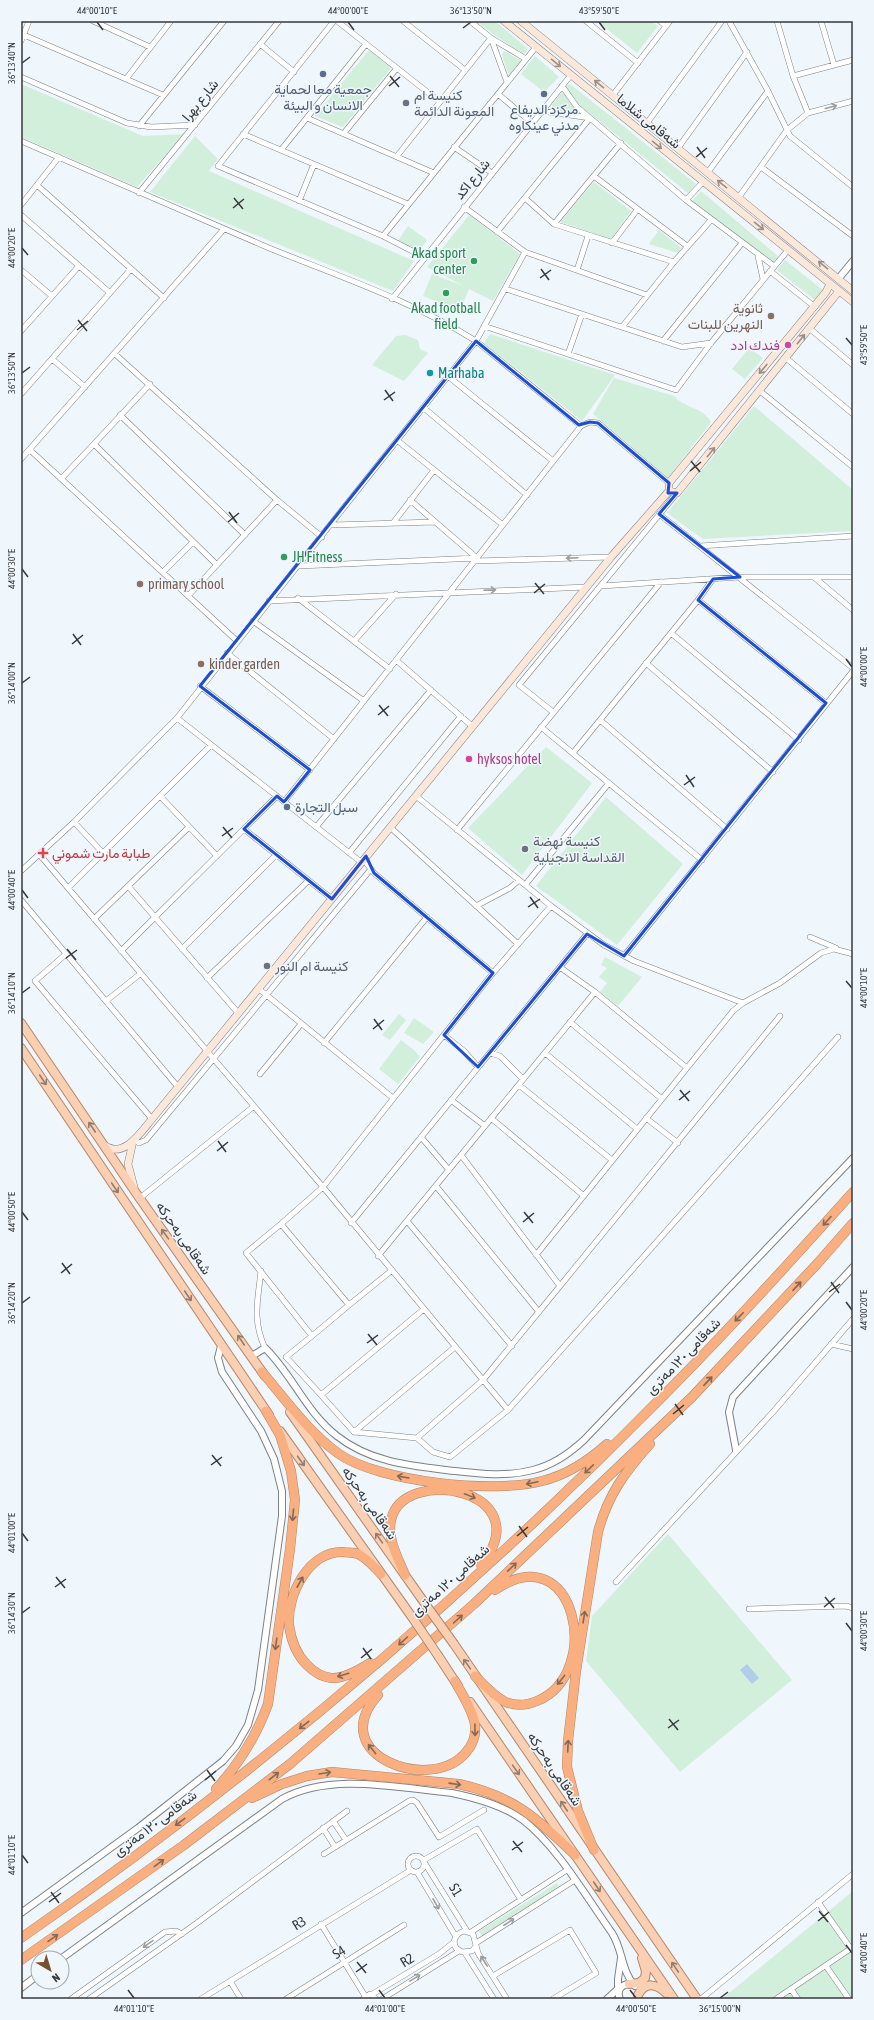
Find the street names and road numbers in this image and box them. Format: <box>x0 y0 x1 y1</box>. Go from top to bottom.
street label: شارع بهرا <box>178 76 224 126</box>
street label: شەقامی شلاما <box>613 90 684 152</box>
street label: شارع اكد <box>451 156 495 204</box>
street label: شەقامی بەحرکە <box>152 1198 215 1278</box>
street label: شەقامی ١٢٠ مەتری <box>643 1314 724 1398</box>
street label: شەقامی بەحرکە <box>338 1463 401 1543</box>
street label: شەقامی ١٢٠ مەتری <box>407 1541 493 1620</box>
street label: شەقامی بەحرکە <box>524 1729 586 1809</box>
street label: شەقامی ١٢٠ مەتری <box>110 1787 200 1860</box>
street label: S1 <box>446 1880 466 1900</box>
street label: R3 <box>289 1913 309 1933</box>
street label: S4 <box>329 1942 349 1962</box>
street label: R2 <box>397 1950 417 1970</box>

